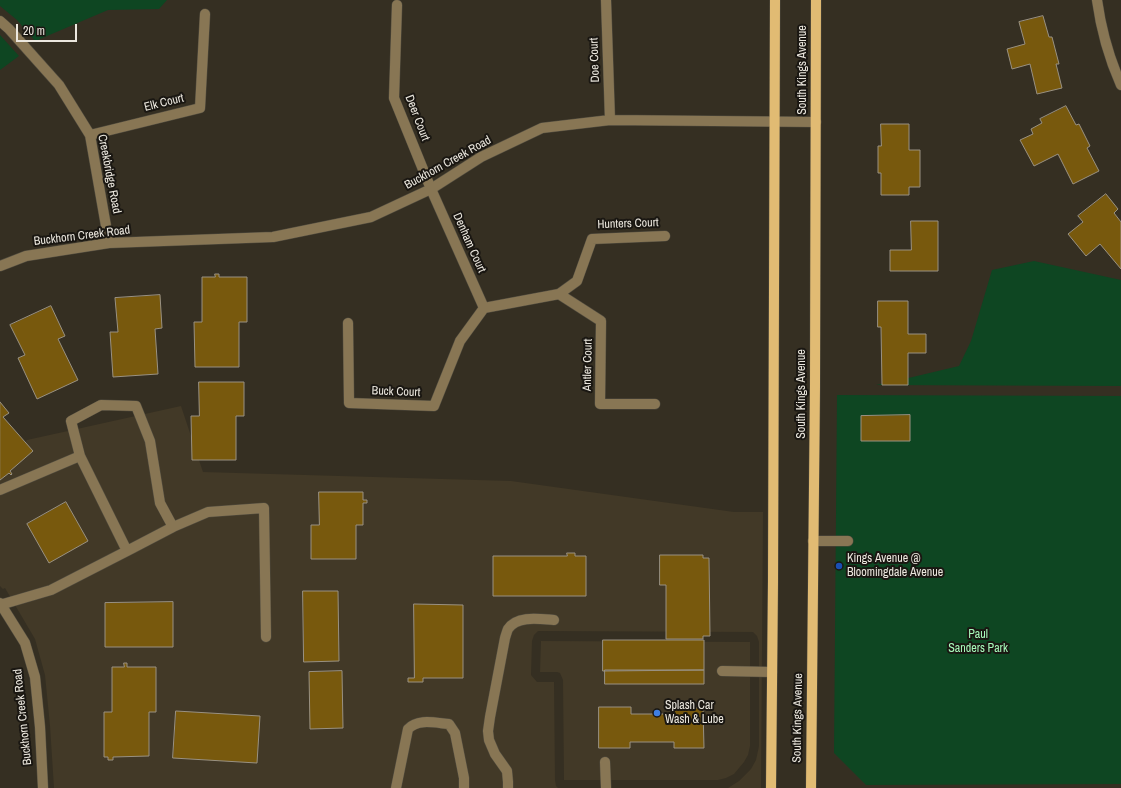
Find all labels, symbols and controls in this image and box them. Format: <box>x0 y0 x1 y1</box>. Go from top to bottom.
scale bar <box>18 16 79 42</box>
text: 20 m <box>23 23 45 39</box>
street label: South Kings Avenue <box>796 25 810 115</box>
street label: Doe Court <box>587 37 603 83</box>
street label: Elk Court <box>143 91 185 115</box>
street label: Deer Court <box>402 93 432 143</box>
street label: Creekbridge Road <box>94 133 124 215</box>
street label: Buckhorn Creek Road <box>402 133 494 193</box>
street label: Denham Court <box>449 211 489 275</box>
street label: Hunters Court <box>597 216 659 232</box>
street label: Buckhorn Creek Road <box>33 223 131 249</box>
street label: Antler Court <box>580 339 596 391</box>
street label: South Kings Avenue <box>795 349 809 439</box>
street label: Buck Court <box>371 384 421 400</box>
place label: Kings Avenue @ Bloomingdale Avenue <box>847 552 943 580</box>
marker: Kings Avenue @ Bloomingdale Avenue <box>834 561 844 571</box>
park label: Paul Sanders Park <box>948 628 1008 656</box>
street label: Buckhorn Creek Road <box>11 668 35 766</box>
street label: South Kings Avenue <box>790 673 806 763</box>
place label: Splash Car Wash & Lube <box>665 699 724 727</box>
marker: Splash Car Wash & Lube <box>652 708 662 718</box>

